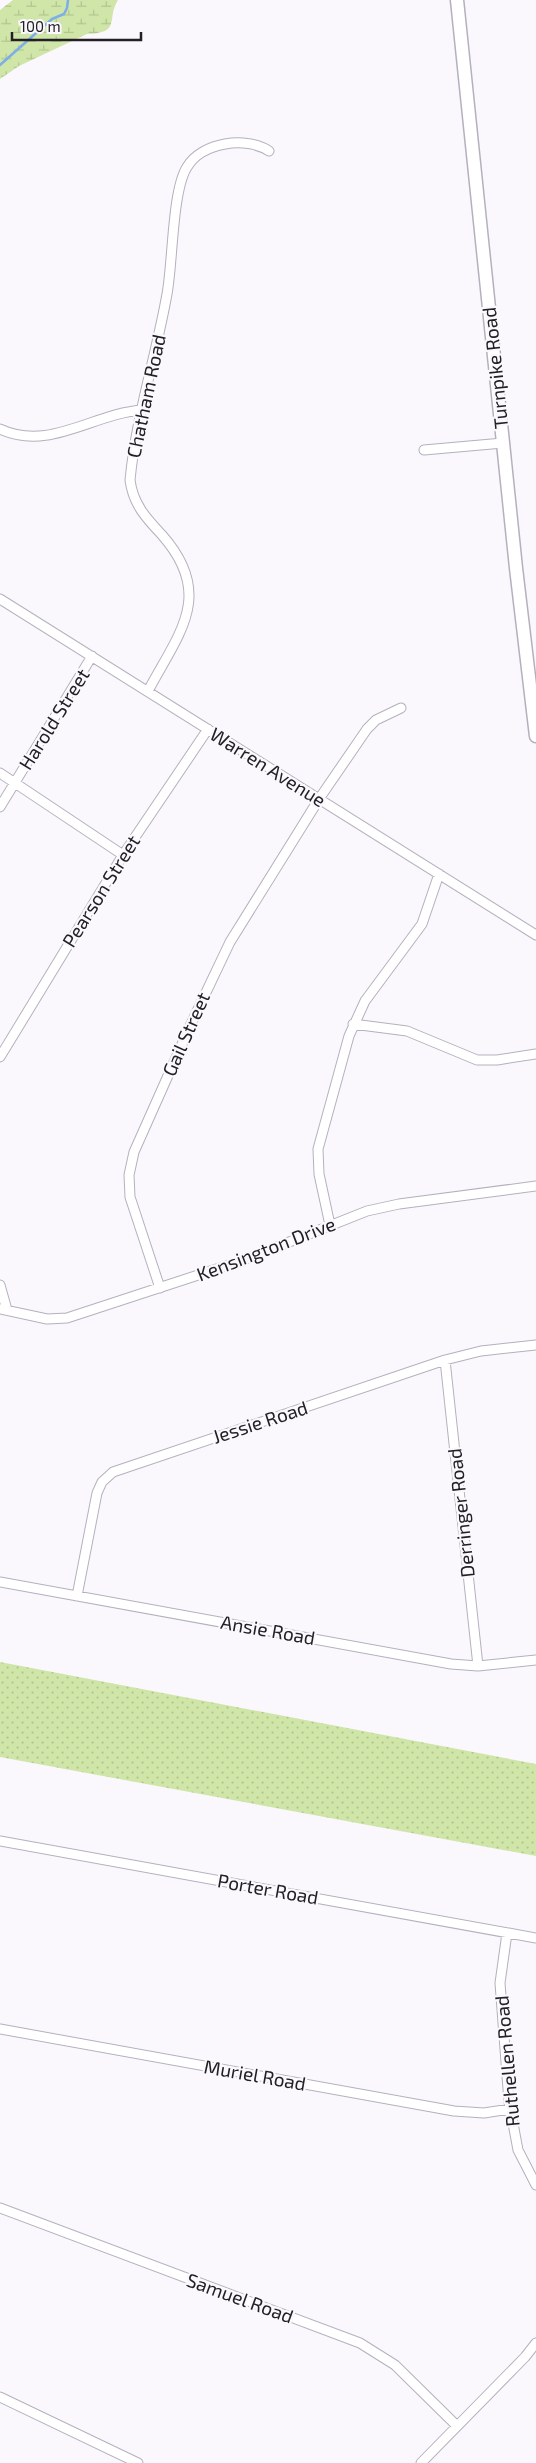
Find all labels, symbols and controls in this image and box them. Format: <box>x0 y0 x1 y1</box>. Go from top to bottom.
scale bar <box>12 10 141 42</box>
text: 100 m <box>20 17 61 35</box>
street label: Turnpike Road <box>477 306 512 430</box>
street label: Chatham Road <box>121 332 170 460</box>
street label: Harold Street <box>13 664 94 774</box>
street label: Warren Avenue <box>206 722 330 811</box>
street label: Pearson Street <box>57 830 144 951</box>
street label: Gail Street <box>157 988 214 1079</box>
street label: Kensington Drive <box>193 1212 338 1286</box>
street label: Jessie Road <box>209 1395 310 1448</box>
street label: Derringer Road <box>442 1447 479 1579</box>
street label: Ansie Road <box>219 1610 317 1649</box>
street label: Porter Road <box>216 1868 320 1909</box>
street label: Ruthellen Road <box>489 1995 524 2128</box>
street label: Muriel Road <box>202 2054 308 2095</box>
street label: Samuel Road <box>184 2268 297 2327</box>

